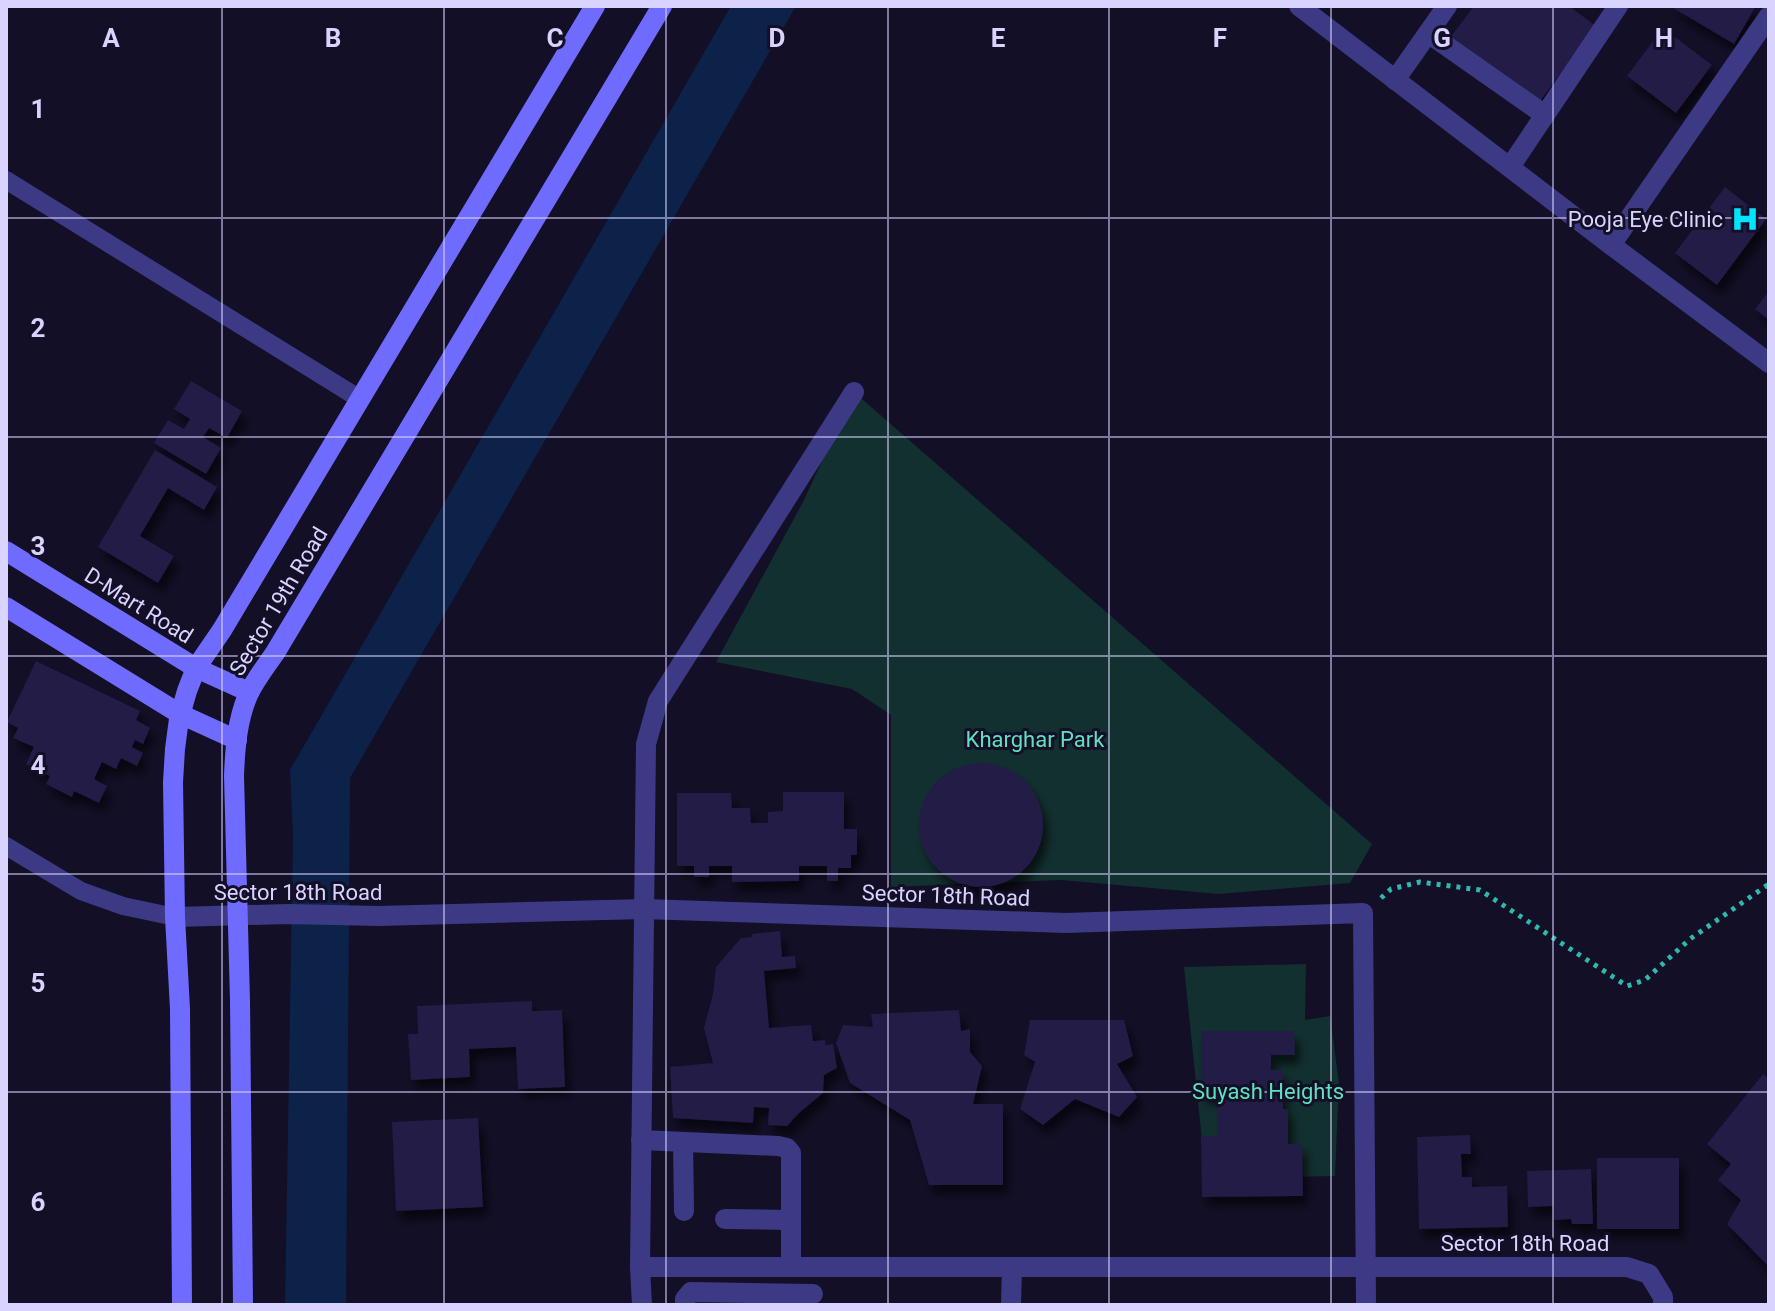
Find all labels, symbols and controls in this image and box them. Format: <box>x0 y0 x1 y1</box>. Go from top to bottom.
text: A <box>102 23 120 53</box>
text: B <box>325 23 341 53</box>
text: C <box>546 23 564 53</box>
text: D <box>769 23 785 53</box>
text: E <box>991 23 1006 53</box>
text: F <box>1213 23 1227 53</box>
text: G <box>1433 23 1451 53</box>
text: H <box>1655 23 1673 53</box>
text: 1 <box>31 94 45 124</box>
hospital icon: Pooja Eye Clinic <box>1730 204 1760 234</box>
place label: Pooja Eye Clinic <box>1568 207 1723 232</box>
text: 2 <box>31 313 45 343</box>
street label: Sector 19th Road <box>224 523 333 680</box>
text: 3 <box>31 531 45 561</box>
street label: D-Mart Road <box>80 562 197 649</box>
park label: Kharghar Park <box>966 727 1105 752</box>
text: 4 <box>31 750 46 780</box>
street label: Sector 18th Road <box>214 880 382 905</box>
street label: Sector 18th Road <box>861 880 1031 911</box>
text: 5 <box>31 968 45 998</box>
park label: Suyash Heights <box>1192 1079 1344 1104</box>
text: 6 <box>31 1187 46 1217</box>
street label: Sector 18th Road <box>1441 1231 1609 1256</box>

